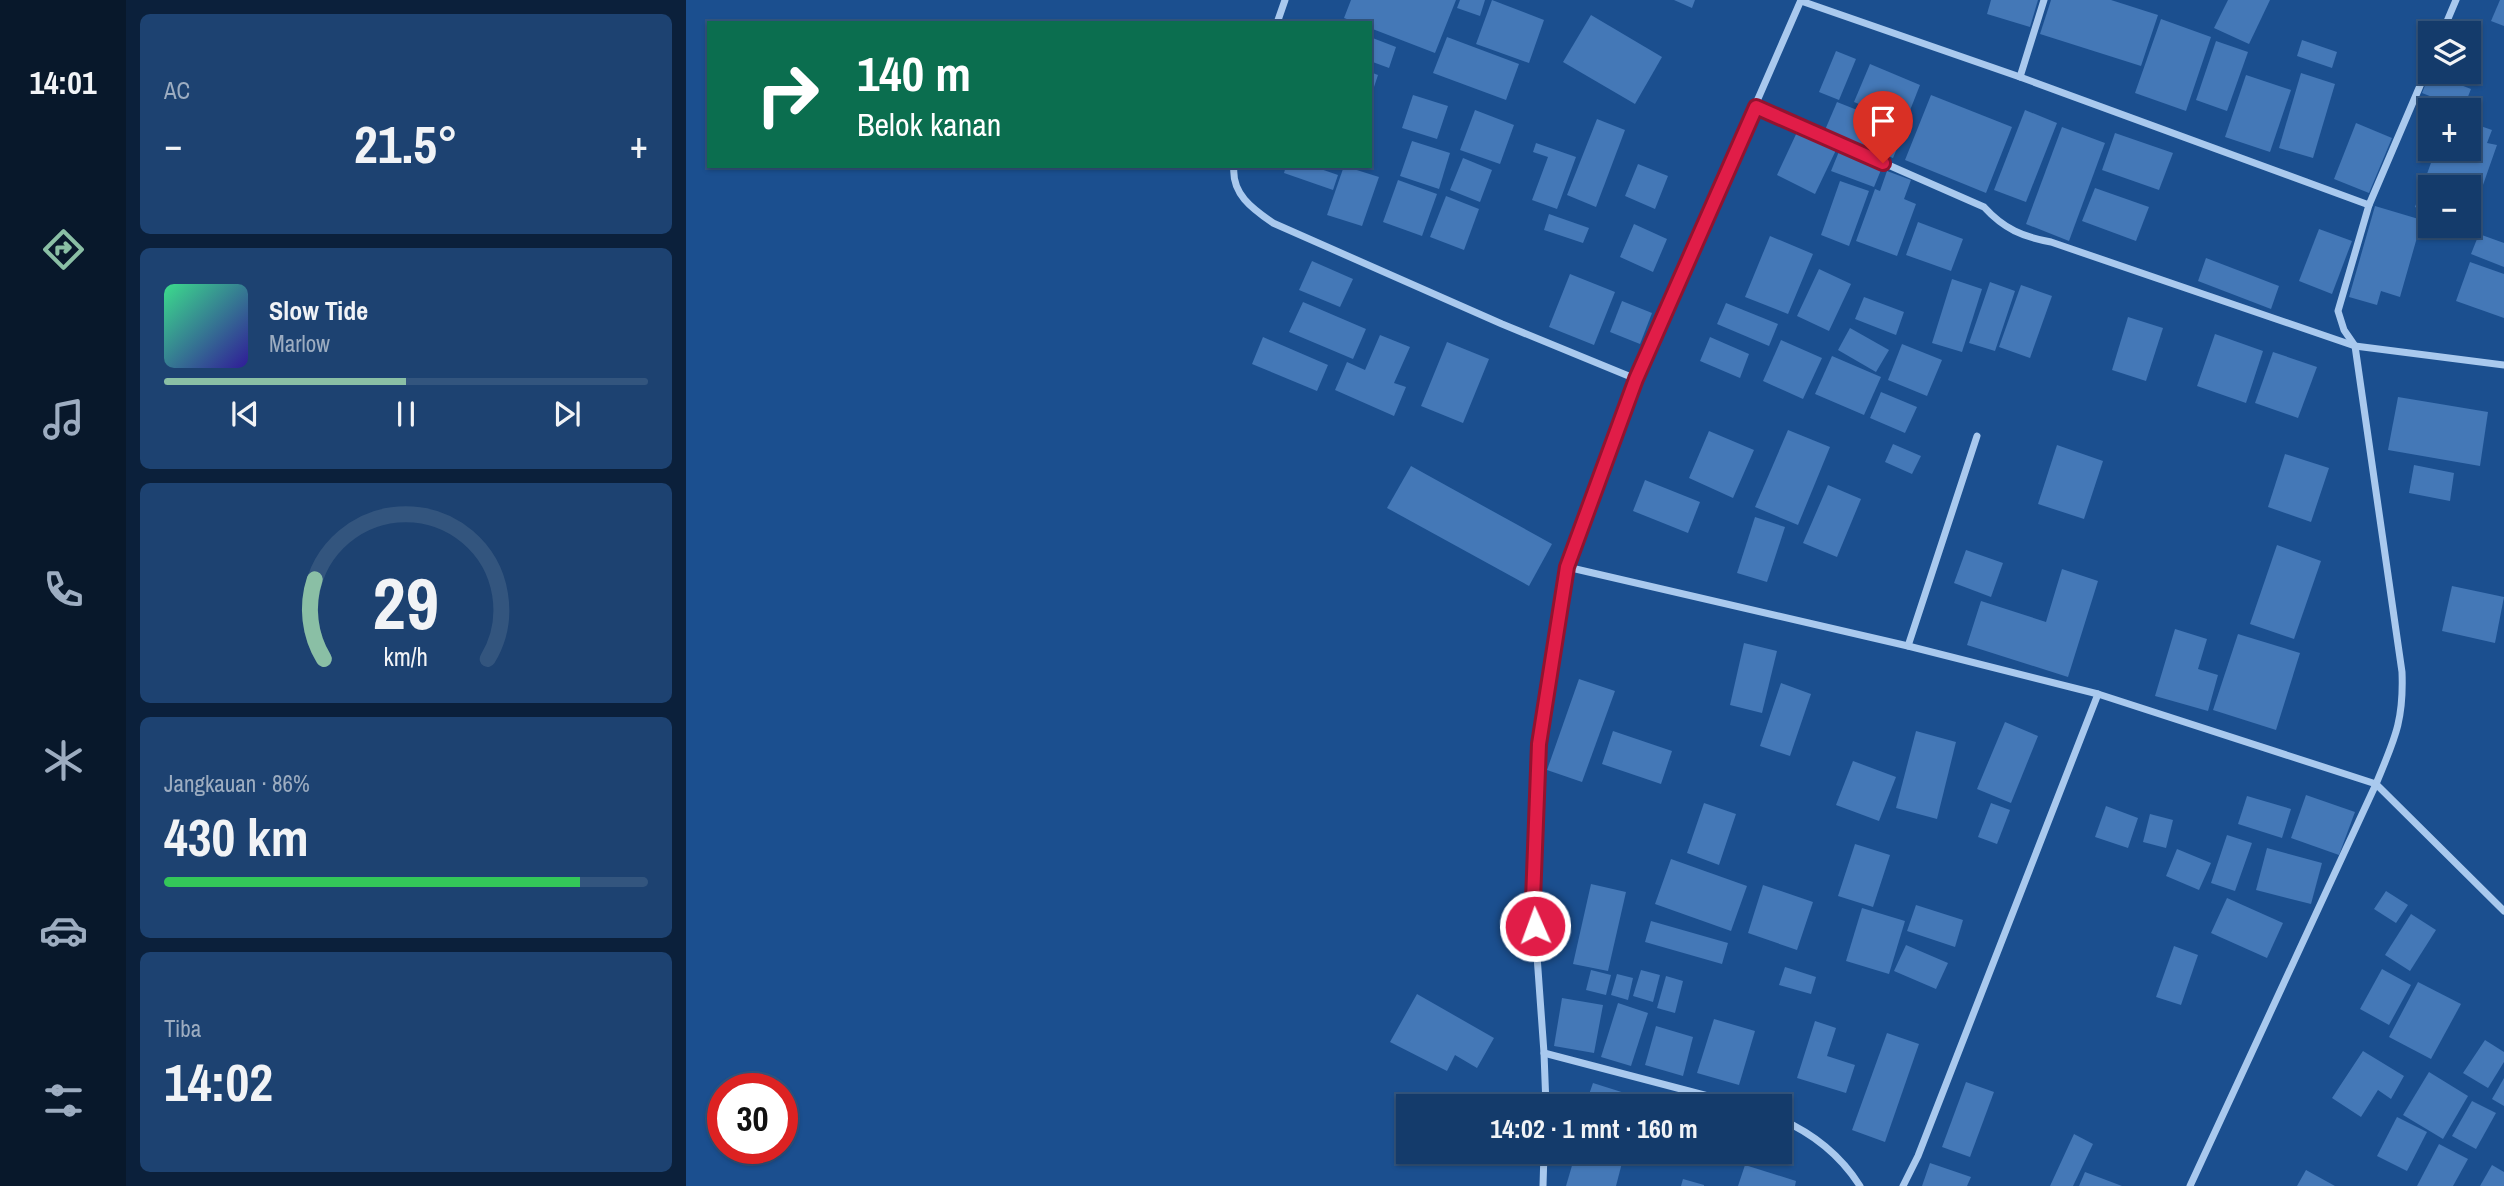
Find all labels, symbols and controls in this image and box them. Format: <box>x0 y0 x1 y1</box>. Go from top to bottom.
map controls <box>2418 21 2481 238</box>
button: layers <box>2418 21 2481 84</box>
text: 140 m <box>857 40 971 106</box>
icon: right <box>742 49 833 140</box>
text: 14:01 <box>29 61 97 104</box>
text: AC <box>164 75 190 106</box>
pin <box>1853 91 1913 163</box>
button: + <box>2418 98 2481 161</box>
icon: arrive <box>1864 102 1902 140</box>
text: Belok kanan <box>857 103 1001 146</box>
text: 21.5° <box>354 109 458 179</box>
text: − <box>164 119 182 170</box>
text: + <box>630 119 648 170</box>
button: − <box>2418 175 2481 238</box>
icon: directions <box>39 225 88 274</box>
text: Slow Tide <box>269 293 368 328</box>
text: Marlow <box>269 328 330 359</box>
icon: music <box>39 395 88 444</box>
icon: previous <box>226 395 264 433</box>
icon: pause <box>387 395 425 433</box>
icon: next <box>548 395 586 433</box>
text: 29 <box>373 554 439 652</box>
icon: phone <box>39 565 88 614</box>
text: km/h <box>384 640 428 674</box>
icon: climate <box>39 736 88 785</box>
text: Jangkauan · 86% <box>164 768 310 799</box>
text: 430 km <box>164 802 309 872</box>
position arrow <box>1498 889 1572 963</box>
icon: car <box>39 906 88 955</box>
text: Tiba <box>164 1013 201 1044</box>
text: 14:02 <box>164 1047 273 1117</box>
speed limit sign: 30 <box>707 1073 798 1164</box>
icon: filters <box>39 1076 88 1125</box>
text: 14:02 · 1 mnt · 160 m <box>1490 1111 1698 1146</box>

